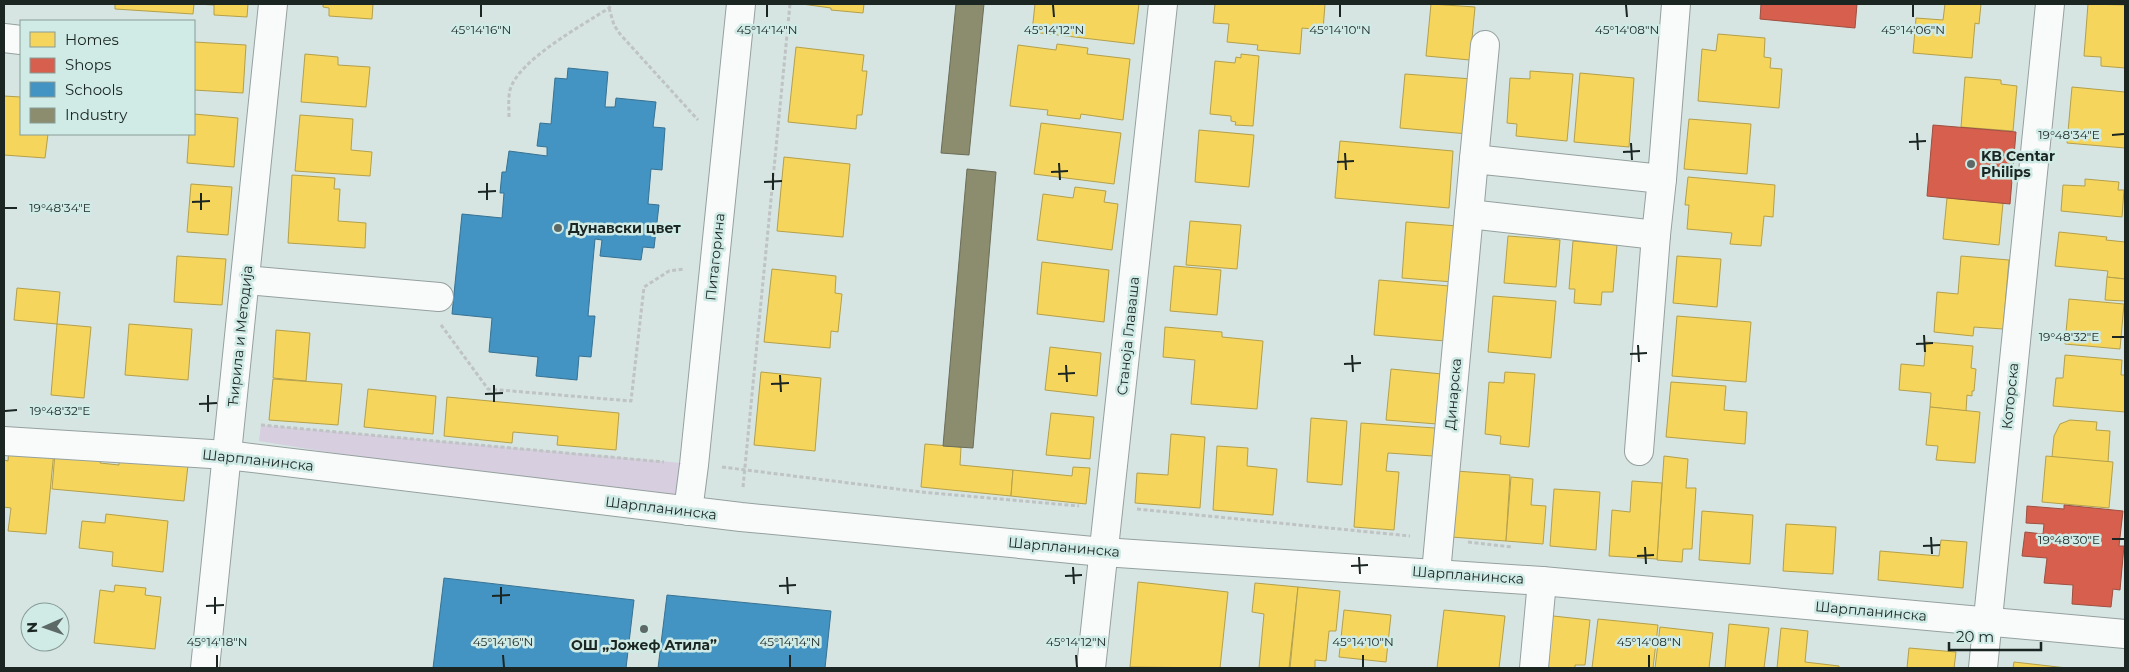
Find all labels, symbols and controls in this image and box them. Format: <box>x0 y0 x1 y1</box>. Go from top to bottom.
legend <box>20 20 195 135</box>
text: 45°14'16"N <box>451 22 511 37</box>
text: 45°14'14"N <box>736 22 798 37</box>
text: 45°14'12"N <box>1024 22 1084 37</box>
text: 45°14'10"N <box>1309 22 1371 37</box>
text: 45°14'08"N <box>1595 22 1659 37</box>
text: 45°14'06"N <box>1881 22 1945 37</box>
text: Homes <box>65 30 119 49</box>
text: Shops <box>65 55 111 74</box>
text: Schools <box>65 80 123 99</box>
text: Industry <box>65 105 128 124</box>
text: 19°48'34"E <box>2038 127 2100 142</box>
place label: KB Centar Philips <box>1981 147 2055 181</box>
marker: KB Centar Philips <box>1965 158 1977 170</box>
text: 19°48'34"E <box>29 200 91 215</box>
street label: Питагорина <box>701 212 729 302</box>
place label: Дунавски цвет <box>568 219 681 237</box>
marker: Дунавски цвет <box>552 222 564 234</box>
street label: Ћирила и Методија <box>224 264 256 408</box>
street label: Станоја Главаша <box>1113 276 1143 396</box>
text: 19°48'32"E <box>2039 329 2099 344</box>
street label: Динарска <box>1441 357 1465 431</box>
street label: Которска <box>1998 362 2022 430</box>
text: 19°48'32"E <box>30 403 90 418</box>
street label: Шарпланинска <box>201 445 315 475</box>
street label: Шарпланинска <box>604 492 718 524</box>
text: 19°48'30"E <box>2038 532 2100 547</box>
street label: Шарпланинска <box>1007 533 1121 561</box>
street label: Шарпланинска <box>1411 562 1525 588</box>
street label: Шарпланинска <box>1814 597 1928 625</box>
north arrow <box>20 602 70 652</box>
scale bar <box>1949 620 2042 652</box>
text: N <box>23 621 41 633</box>
marker: ОШ „Јожеф Атила” <box>638 623 650 635</box>
text: 20 m <box>1956 627 1994 646</box>
text: 45°14'18"N <box>186 634 248 649</box>
text: 45°14'16"N <box>473 634 533 649</box>
text: 45°14'14"N <box>759 634 821 649</box>
text: 45°14'12"N <box>1046 634 1106 649</box>
text: 45°14'10"N <box>1332 634 1394 649</box>
text: 45°14'08"N <box>1617 634 1681 649</box>
place label: ОШ „Јожеф Атила” <box>571 636 717 654</box>

